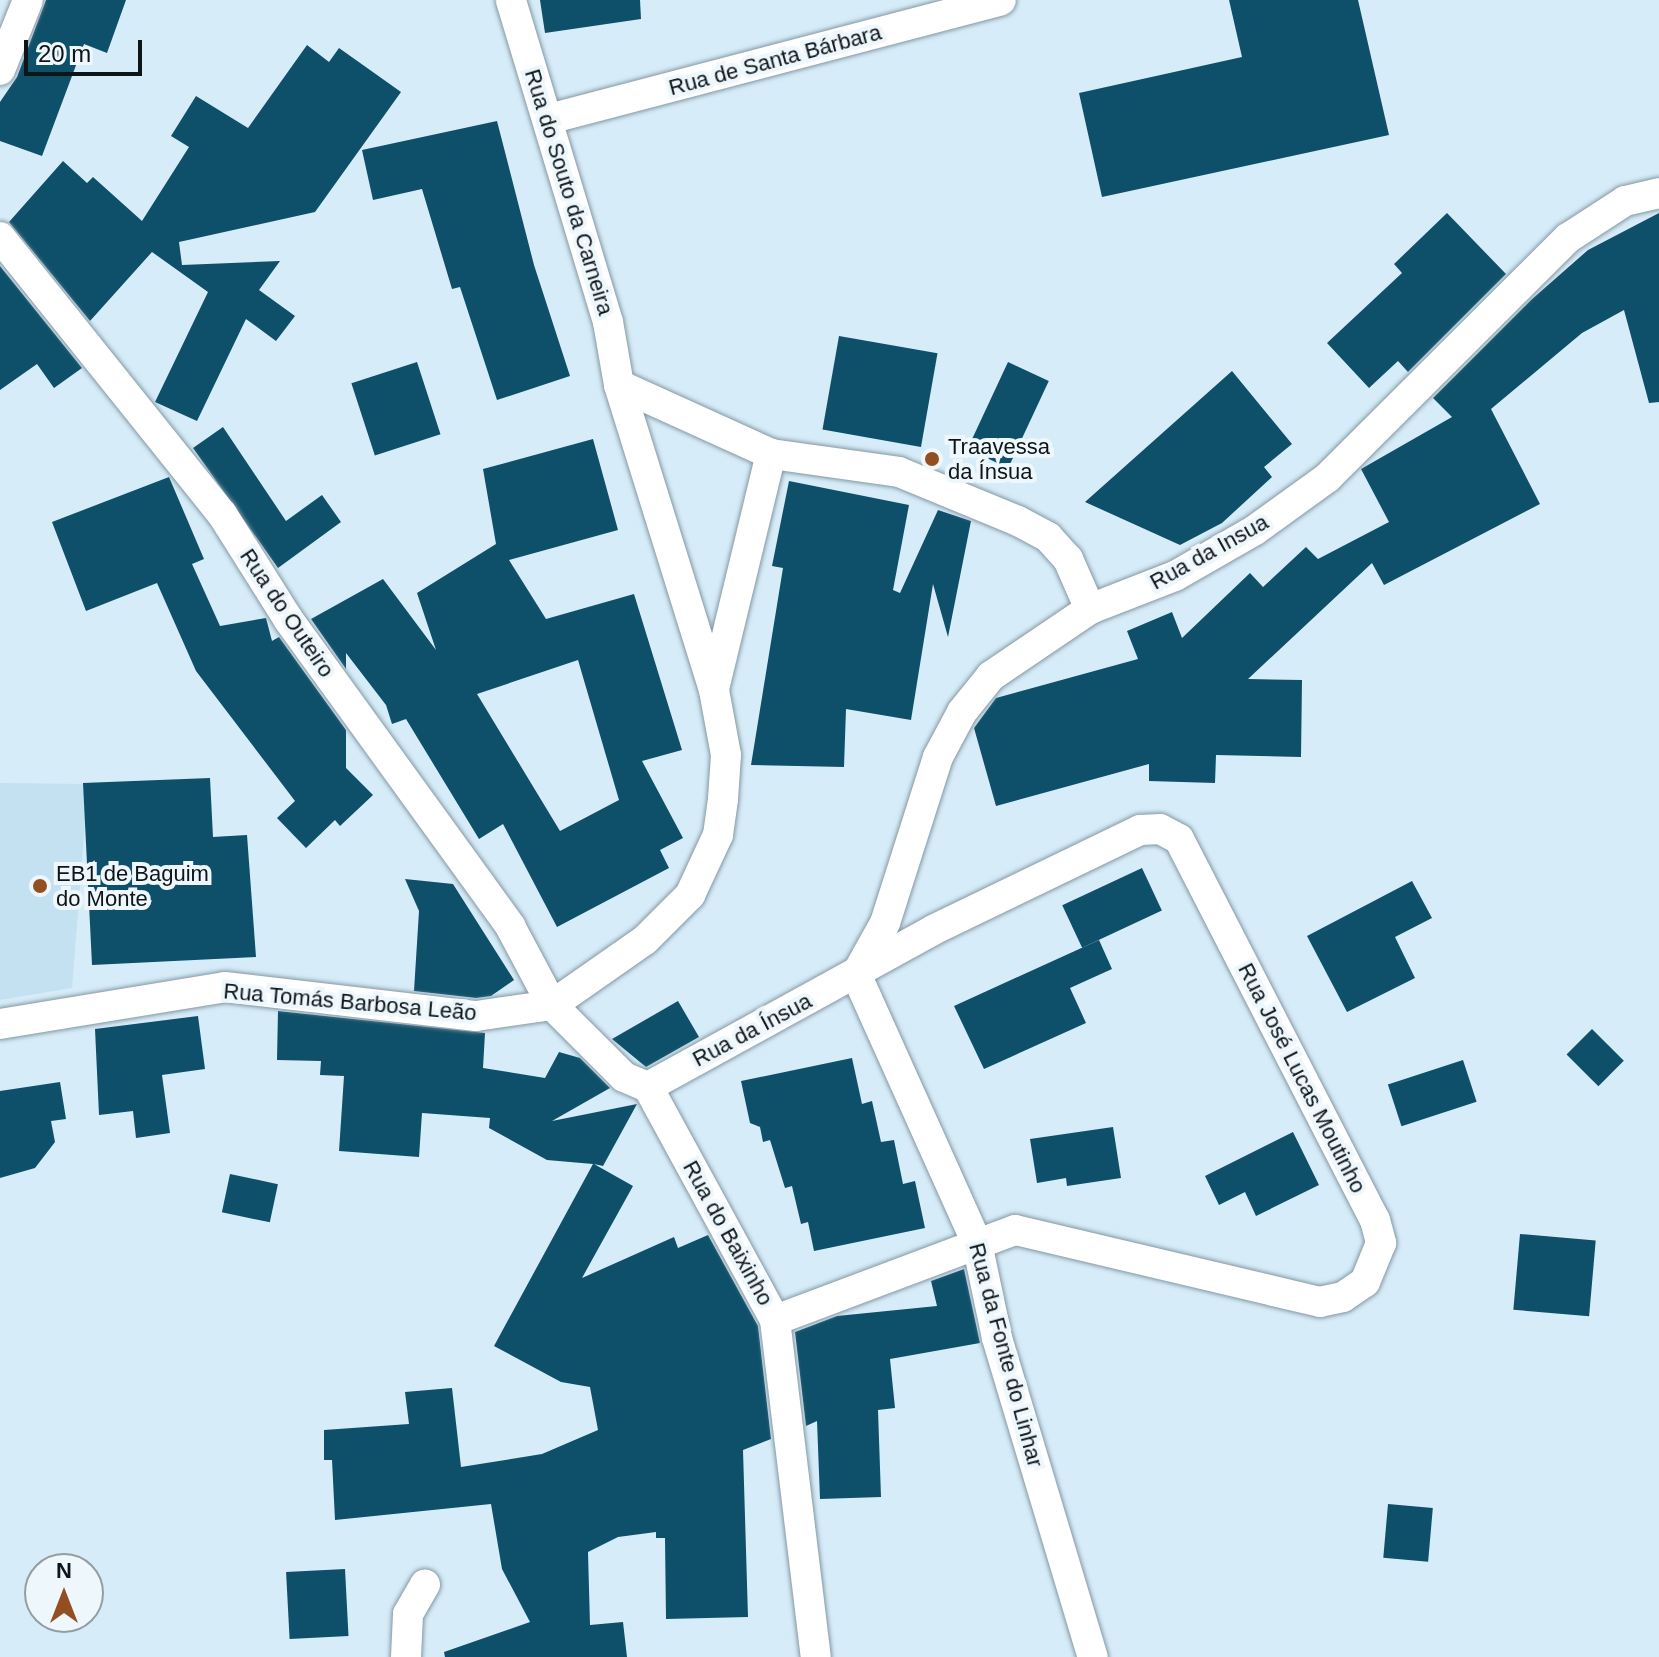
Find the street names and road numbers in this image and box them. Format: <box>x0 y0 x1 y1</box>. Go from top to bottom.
street label: Rua de Santa Bárbara <box>666 19 884 101</box>
street label: Rua do Souto da Carneira <box>519 66 619 318</box>
street label: Rua da Insua <box>1145 509 1273 595</box>
street label: Rua do Outeiro <box>234 544 340 682</box>
street label: Rua José Lucas Moutinho <box>1232 959 1372 1197</box>
street label: Rua Tomás Barbosa Leão <box>222 978 478 1026</box>
street label: Rua da Ínsua <box>688 988 816 1072</box>
street label: Rua do Baixinho <box>677 1156 779 1310</box>
street label: Rua da Fonte do Linhar <box>963 1240 1049 1470</box>

